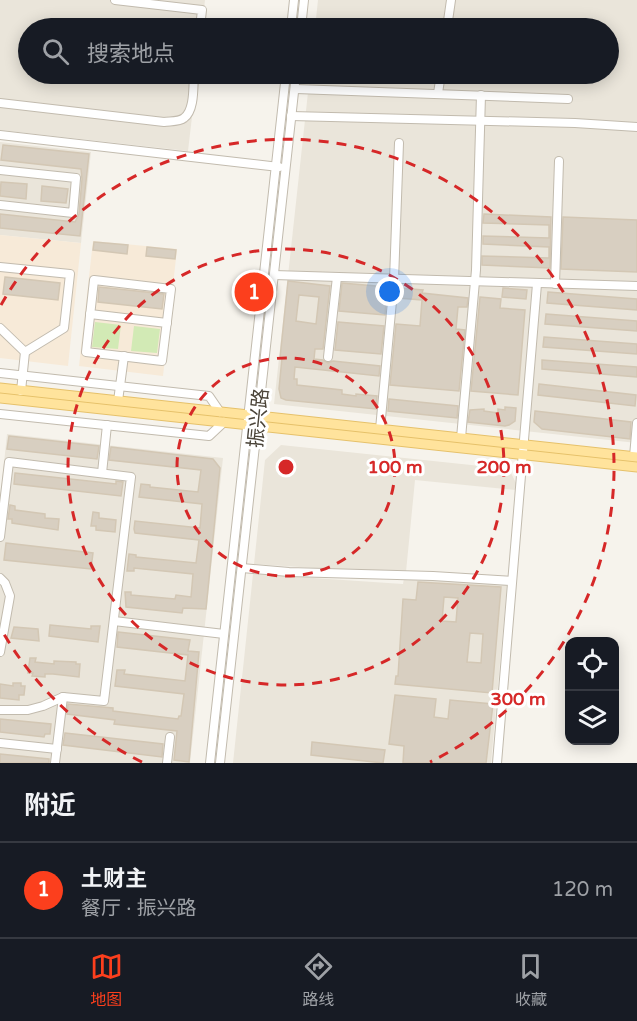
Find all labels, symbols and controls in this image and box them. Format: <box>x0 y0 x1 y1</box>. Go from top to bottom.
search box <box>18 18 619 84</box>
icon: search <box>39 35 72 68</box>
text: 搜索地点 <box>87 41 175 67</box>
pin: 1 <box>234 270 274 314</box>
your location <box>375 277 404 306</box>
street label: 振兴路 <box>244 387 274 449</box>
text: 100 m <box>367 456 423 478</box>
text: 200 m <box>476 456 532 478</box>
centre of rings <box>276 457 296 477</box>
map controls <box>565 637 619 745</box>
button: locate <box>565 637 619 691</box>
text: 300 m <box>490 688 546 710</box>
button: layers <box>565 691 619 745</box>
text: 附近 <box>24 790 76 821</box>
text: 土财主 <box>81 866 147 892</box>
text: 1 <box>37 878 50 902</box>
text: 120 m <box>552 878 613 902</box>
text: 餐厅 · 振兴路 <box>81 897 197 921</box>
tab: 地图 <box>90 950 123 1010</box>
tab: 路线 <box>302 950 335 1010</box>
tab: 收藏 <box>514 950 547 1010</box>

